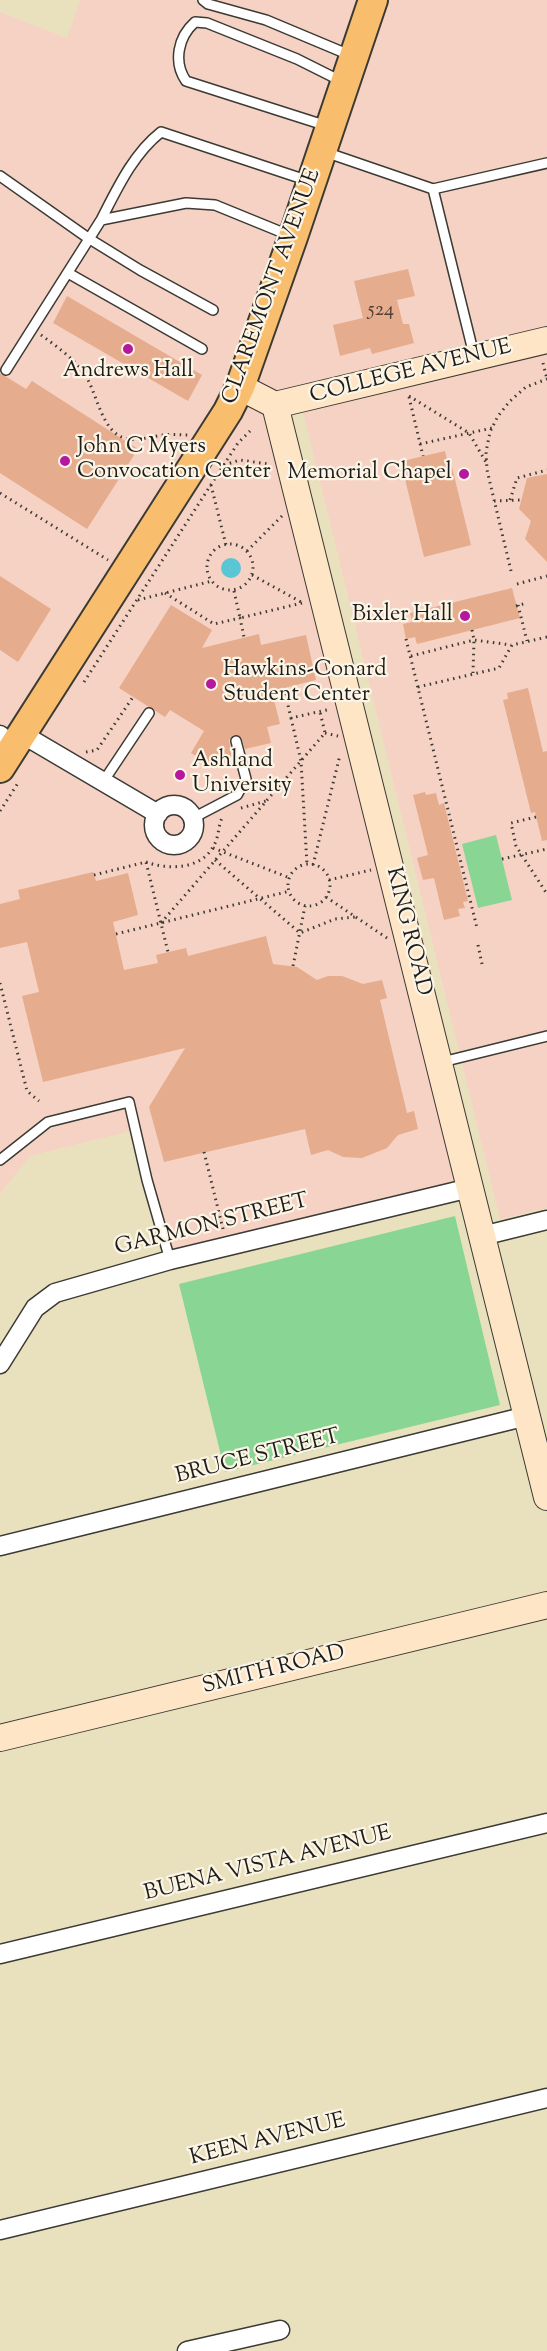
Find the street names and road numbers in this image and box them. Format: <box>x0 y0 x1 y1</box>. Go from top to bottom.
street label: CLAREMONT AVENUE <box>218 166 328 408</box>
street label: COLLEGE AVENUE <box>307 335 515 411</box>
street label: KING ROAD <box>378 865 436 999</box>
street label: GARMON STREET <box>112 1189 312 1263</box>
street label: BRUCE STREET <box>173 1425 343 1491</box>
street label: SMITH ROAD <box>200 1641 348 1701</box>
street label: BUENA VISTA AVENUE <box>142 1822 394 1908</box>
street label: KEEN AVENUE <box>188 2109 348 2173</box>

